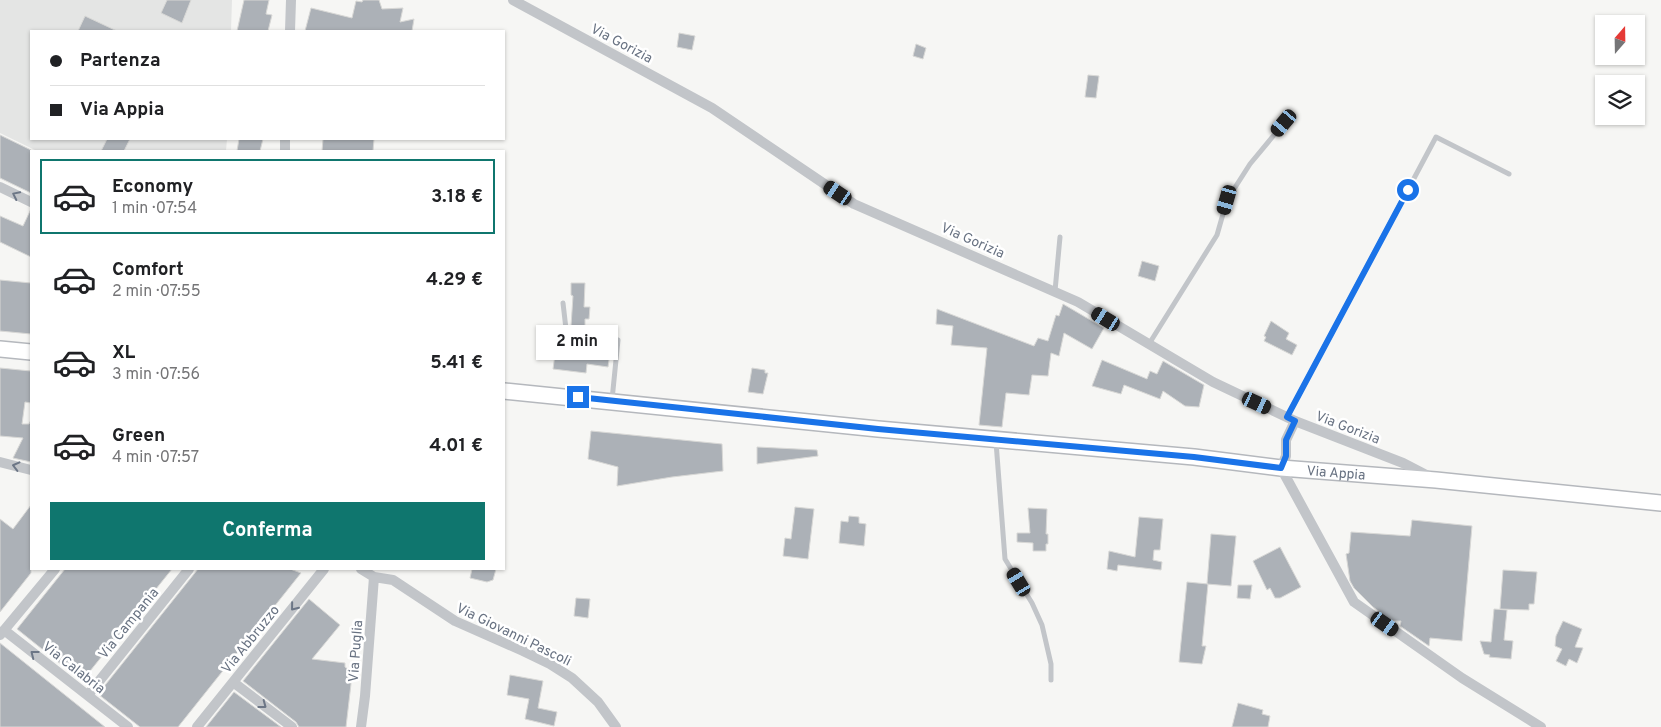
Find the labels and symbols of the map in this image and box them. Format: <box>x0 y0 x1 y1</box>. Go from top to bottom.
north arrow <box>1595 15 1645 65</box>
street label: Via Gorizia <box>587 21 655 68</box>
car <box>1268 107 1299 139</box>
car <box>821 178 854 208</box>
route start <box>1397 179 1419 201</box>
car <box>1215 184 1238 216</box>
one-way arrow <box>12 191 21 201</box>
street label: Via Gorizia <box>938 220 1007 263</box>
car <box>1089 305 1122 333</box>
callout: 2 min <box>537 324 619 360</box>
route end <box>567 386 589 408</box>
car <box>1240 390 1273 416</box>
street label: Via Gorizia <box>1313 408 1382 448</box>
one-way arrow <box>12 461 20 471</box>
street label: Via Appia <box>1306 463 1366 485</box>
car <box>1004 565 1033 599</box>
street label: Via Campania <box>95 585 163 663</box>
street label: Via Giovanni Pascoli <box>453 600 574 671</box>
one-way arrow <box>291 601 299 610</box>
street label: Via Abbruzzo <box>218 602 284 678</box>
car <box>1368 609 1401 639</box>
street label: Via Puglia <box>346 619 367 683</box>
street label: Via Calabria <box>38 638 108 698</box>
one-way arrow <box>31 651 40 659</box>
one-way arrow <box>257 699 266 707</box>

